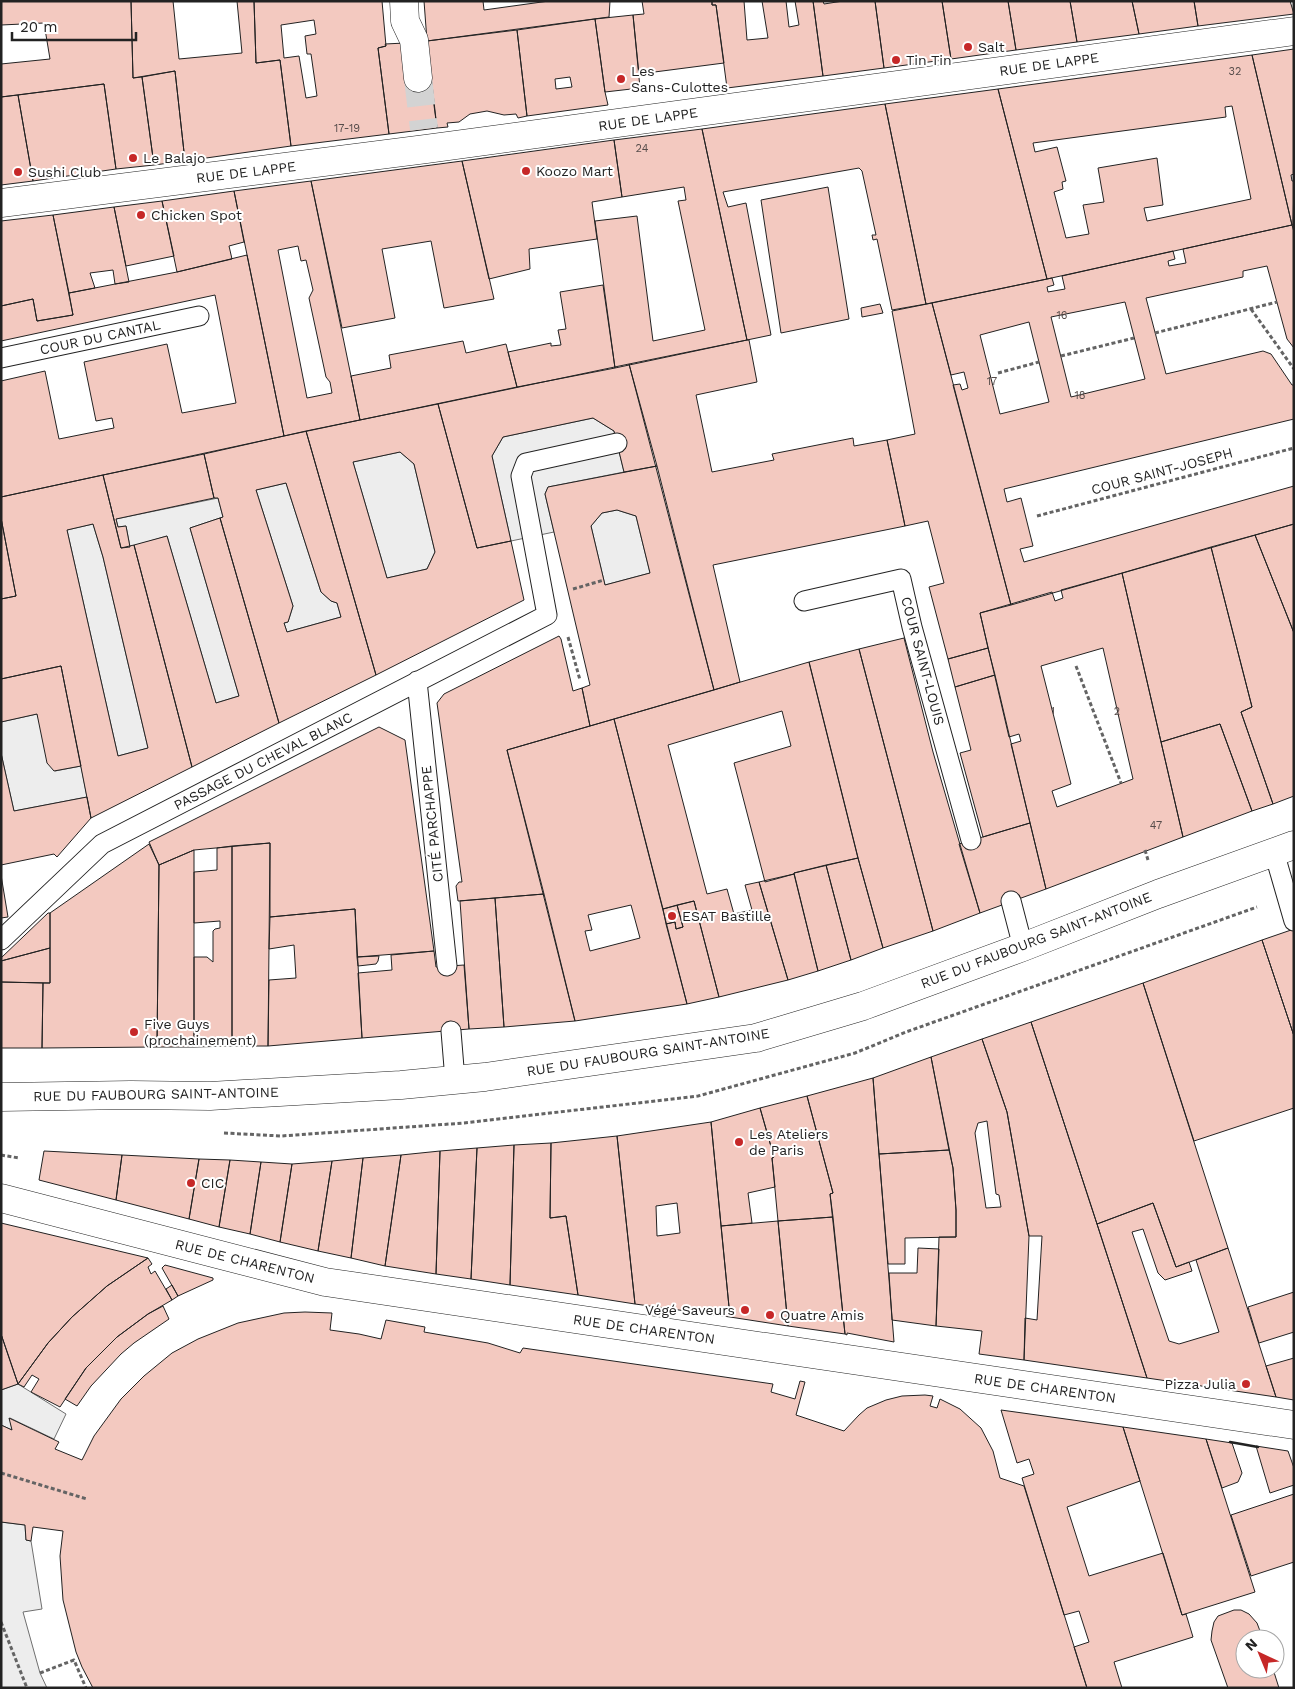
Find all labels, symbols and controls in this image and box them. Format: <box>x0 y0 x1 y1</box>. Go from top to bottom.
scale bar <box>12 10 136 42</box>
text: 20 m <box>20 18 58 36</box>
place label: Salt <box>978 39 1005 55</box>
marker: Salt <box>962 41 974 53</box>
street label: RUE DE LAPPE <box>998 49 1100 79</box>
place label: Tin Tin <box>906 52 952 68</box>
marker: Tin Tin <box>890 54 902 66</box>
place label: Les Sans-Culottes <box>631 63 728 95</box>
house number: 32 <box>1229 65 1241 78</box>
marker: Les Sans-Culottes <box>615 73 627 85</box>
street label: RUE DE LAPPE <box>597 104 699 134</box>
house number: 17-19 <box>334 122 360 135</box>
house number: 24 <box>636 142 649 155</box>
place label: Le Balajo <box>143 150 205 166</box>
marker: Le Balajo <box>127 152 139 164</box>
street label: RUE DE LAPPE <box>195 158 297 186</box>
place label: Koozo Mart <box>536 163 613 179</box>
place label: Sushi Club <box>28 164 101 180</box>
marker: Koozo Mart <box>520 165 532 177</box>
marker: Sushi Club <box>12 166 24 178</box>
place label: Chicken Spot <box>151 207 242 223</box>
marker: Chicken Spot <box>135 209 147 221</box>
house number: 16 <box>1057 309 1068 322</box>
street label: COUR DU CANTAL <box>38 316 162 358</box>
house number: 17 <box>987 375 997 388</box>
house number: 18 <box>1074 389 1086 402</box>
street label: COUR SAINT-JOSEPH <box>1089 444 1235 498</box>
street label: COUR SAINT-LOUIS <box>898 595 948 727</box>
house number: 1 <box>1051 705 1055 718</box>
house number: 2 <box>1114 705 1120 718</box>
street label: PASSAGE DU CHEVAL BLANC <box>171 709 355 813</box>
street label: CITÉ PARCHAPPE <box>418 765 446 883</box>
house number: 47 <box>1150 819 1162 832</box>
street label: RUE DU FAUBOURG SAINT-ANTOINE <box>918 888 1154 992</box>
place label: ESAT Bastille <box>682 908 771 924</box>
marker: ESAT Bastille <box>666 910 678 922</box>
place label: Five Guys (prochainement) <box>144 1016 257 1048</box>
street label: RUE DU FAUBOURG SAINT-ANTOINE <box>525 1025 771 1079</box>
marker: Five Guys (prochainement) <box>128 1026 140 1038</box>
street label: RUE DU FAUBOURG SAINT-ANTOINE <box>33 1084 279 1104</box>
place label: Les Ateliers de Paris <box>749 1126 828 1158</box>
marker: Les Ateliers de Paris <box>733 1136 745 1148</box>
place label: CIC <box>201 1175 224 1191</box>
marker: CIC <box>185 1177 197 1189</box>
street label: RUE DE CHARENTON <box>174 1236 316 1286</box>
place label: Végé Saveurs <box>645 1302 735 1318</box>
marker: Végé Saveurs <box>739 1304 751 1316</box>
place label: Quatre Amis <box>780 1307 864 1323</box>
marker: Quatre Amis <box>764 1309 776 1321</box>
street label: RUE DE CHARENTON <box>572 1311 716 1347</box>
street label: RUE DE CHARENTON <box>973 1370 1117 1406</box>
place label: Pizza Julia <box>1164 1376 1236 1392</box>
marker: Pizza Julia <box>1240 1378 1252 1390</box>
north arrow <box>1235 1629 1285 1679</box>
text: N <box>1242 1635 1260 1654</box>

